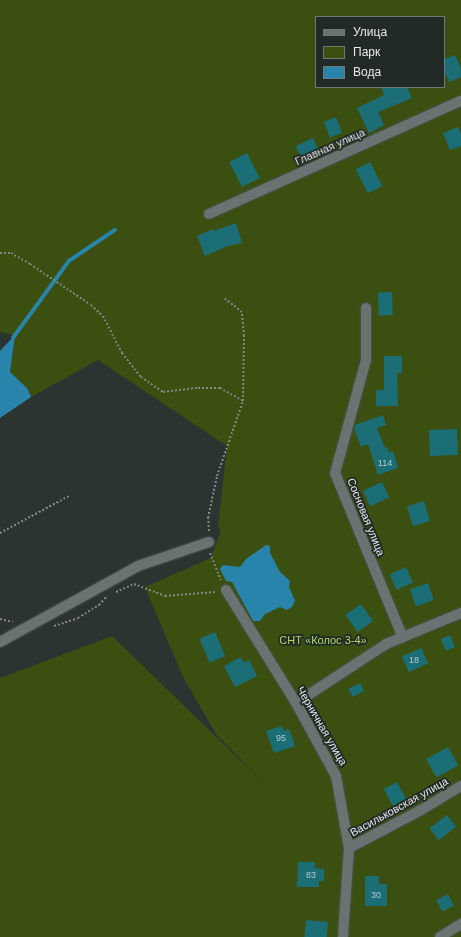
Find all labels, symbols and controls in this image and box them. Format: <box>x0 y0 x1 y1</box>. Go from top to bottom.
legend <box>315 16 445 88</box>
text: Улица <box>353 25 387 39</box>
text: Парк <box>353 45 380 59</box>
text: Вода <box>353 65 381 79</box>
street label: Главная улица <box>293 126 367 168</box>
house number: 114 <box>378 458 392 468</box>
street label: Сосновая улица <box>344 476 388 558</box>
park label: СНТ «Колос 3-4» <box>279 633 367 647</box>
house number: 18 <box>409 655 419 665</box>
street label: Черничная улица <box>294 684 350 768</box>
house number: 95 <box>276 733 286 743</box>
street label: Васильковская улица <box>348 775 450 839</box>
house number: 83 <box>306 870 316 880</box>
house number: 30 <box>371 890 381 900</box>

